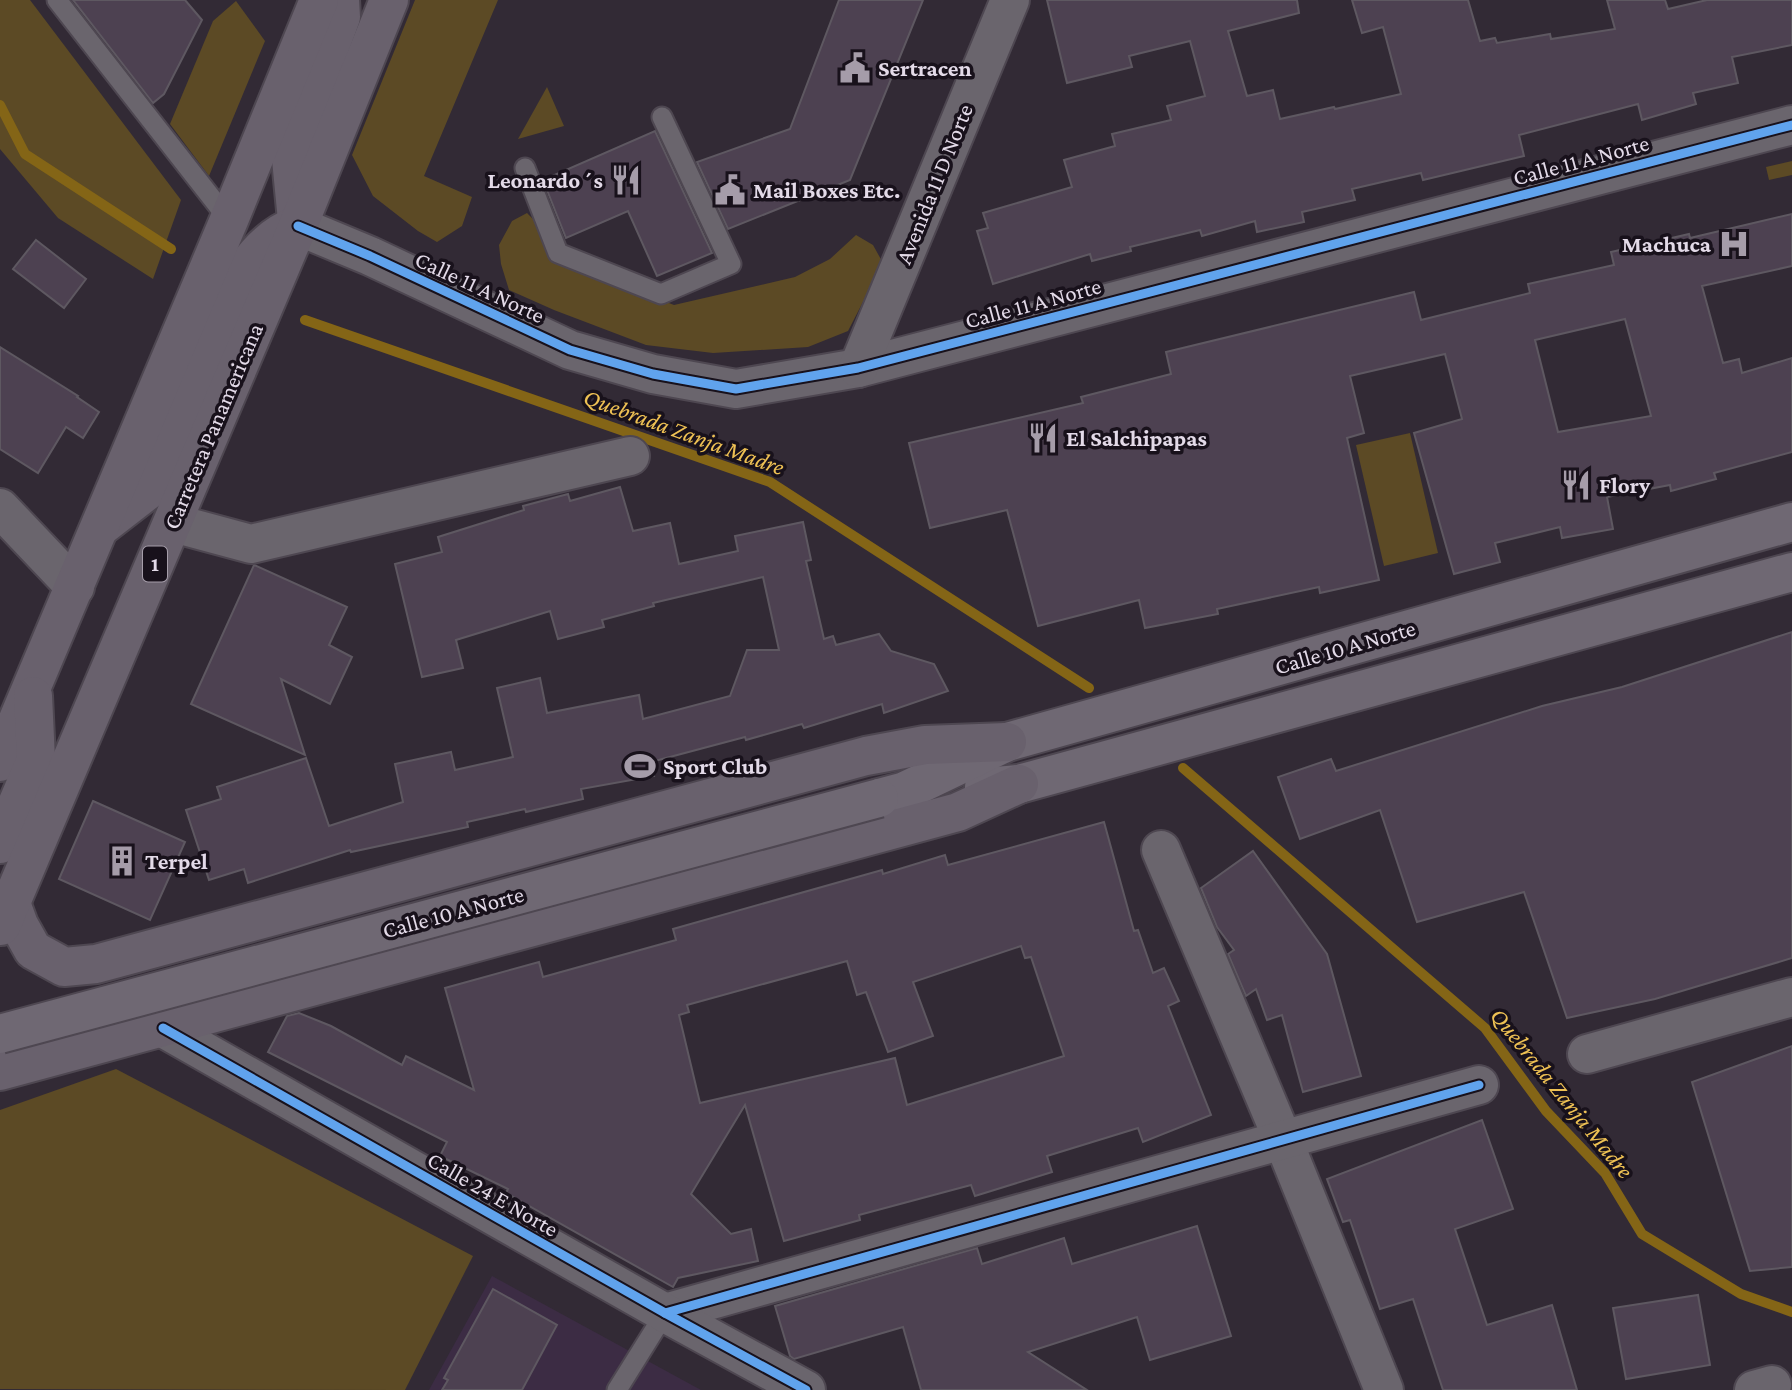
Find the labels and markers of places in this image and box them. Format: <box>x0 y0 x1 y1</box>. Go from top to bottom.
public building icon: Sertracen <box>838 51 872 85</box>
place label: Sertracen <box>878 55 972 81</box>
restaurant icon: Leonardo´s <box>609 163 643 197</box>
place label: Leonardo´s <box>488 167 603 193</box>
public building icon: Mail Boxes Etc. <box>713 173 747 207</box>
place label: Mail Boxes Etc. <box>753 177 900 203</box>
hospital icon: Machuca <box>1717 227 1751 261</box>
place label: Machuca <box>1622 231 1712 257</box>
restaurant icon: El Salchipapas <box>1026 421 1060 455</box>
place label: El Salchipapas <box>1066 425 1207 451</box>
restaurant icon: Flory <box>1559 468 1593 502</box>
place label: Flory <box>1599 472 1651 498</box>
sports icon: Sport Club <box>623 749 657 783</box>
place label: Sport Club <box>663 753 767 779</box>
building icon: Terpel <box>105 844 139 878</box>
place label: Terpel <box>145 848 208 874</box>

